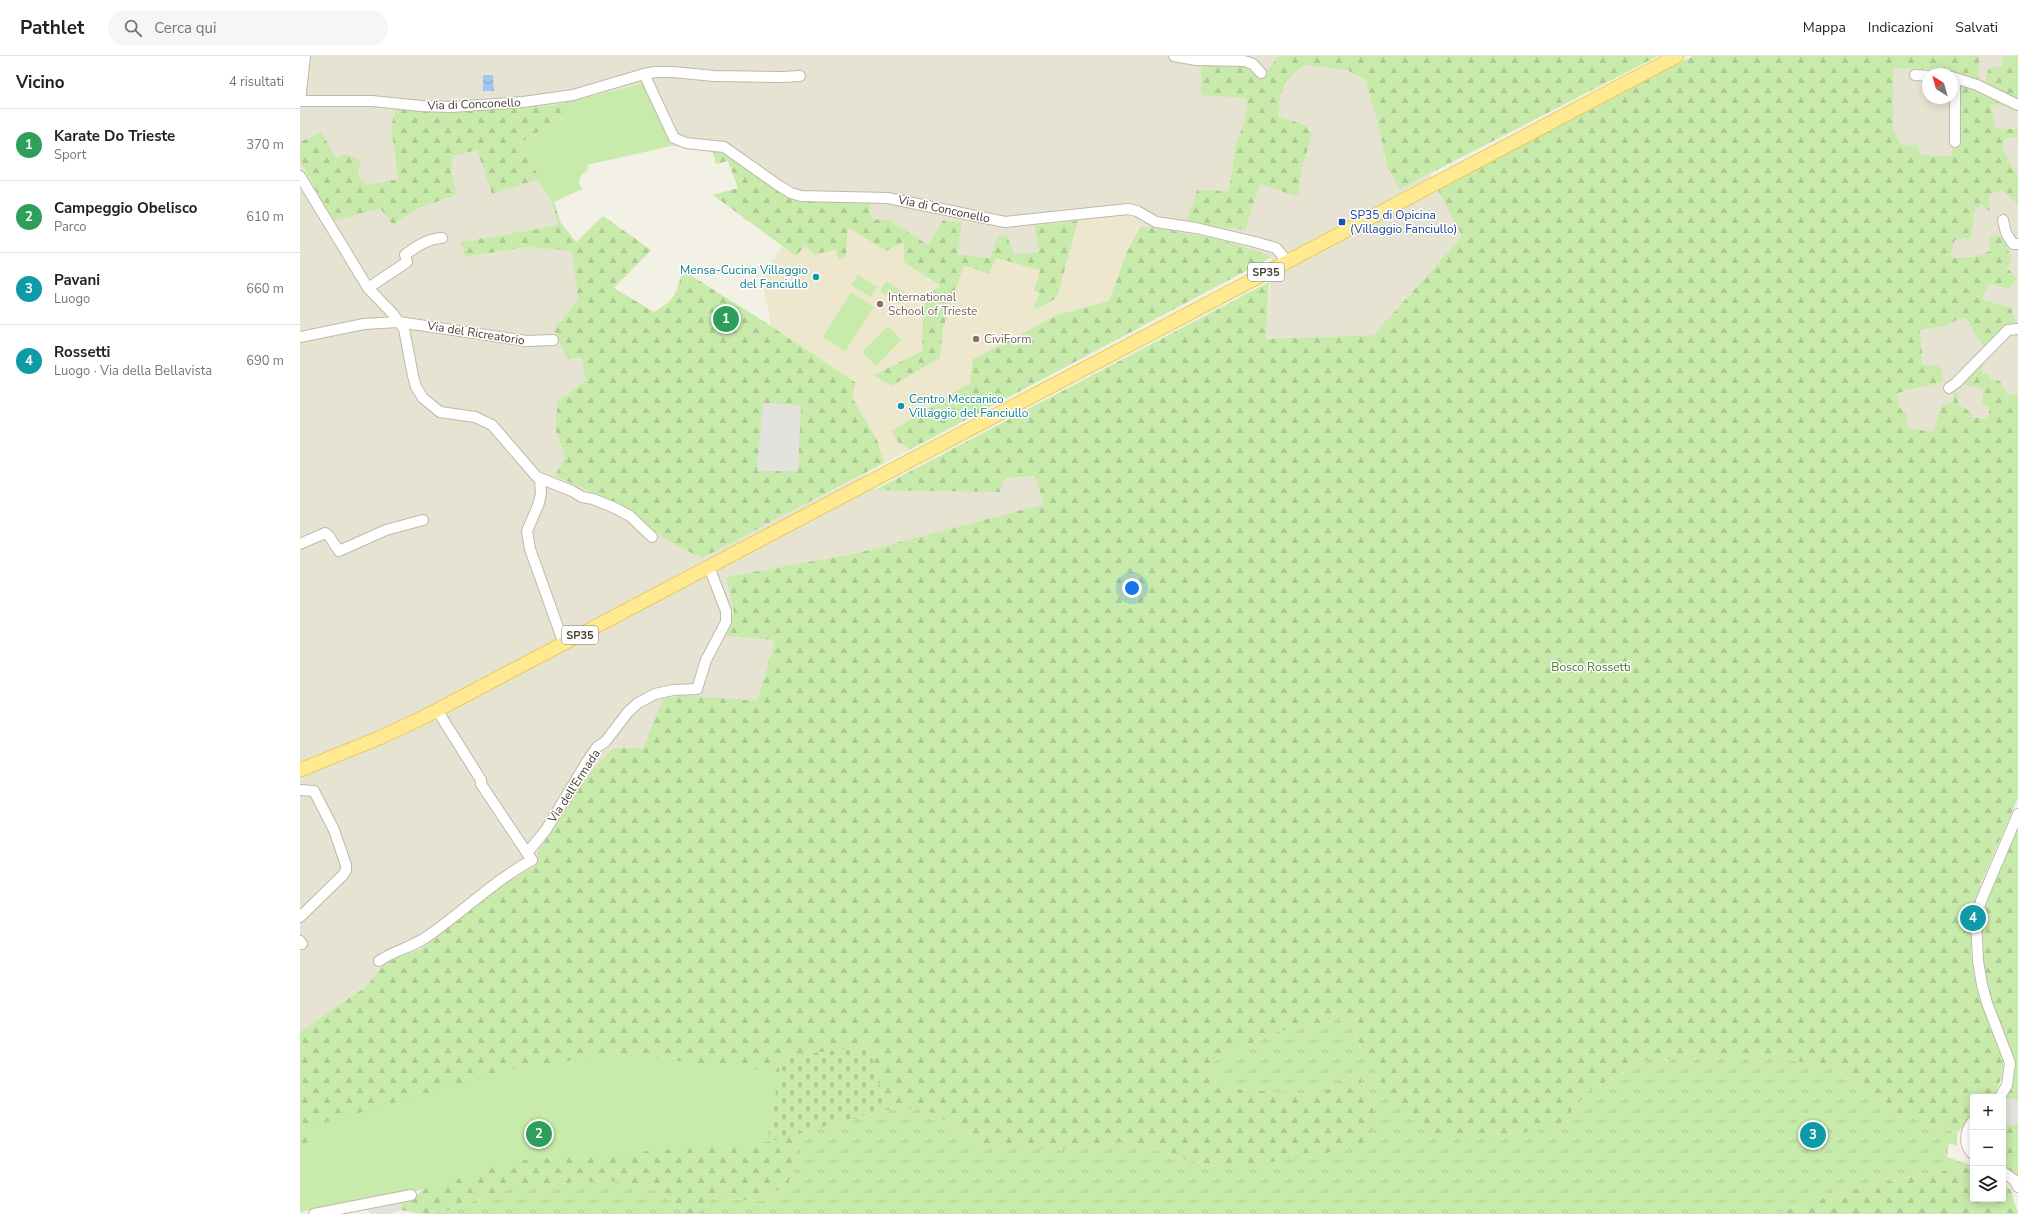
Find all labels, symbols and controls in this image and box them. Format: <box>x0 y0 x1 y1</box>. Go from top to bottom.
search box <box>108 10 388 46</box>
text: Pathlet <box>20 15 84 41</box>
icon: search <box>122 17 144 39</box>
text: Cerca qui <box>154 18 216 38</box>
text: Mappa <box>1803 18 1846 37</box>
text: Indicazioni <box>1868 18 1933 37</box>
text: Salvati <box>1955 18 1998 37</box>
north arrow <box>1922 68 1958 104</box>
text: Vicino <box>16 71 65 94</box>
text: 4 risultati <box>229 73 284 91</box>
street label: Via di Conconello <box>426 94 521 114</box>
text: Karate Do Trieste <box>54 126 175 146</box>
text: 1 <box>25 136 33 154</box>
text: 370 m <box>246 136 284 154</box>
text: Sport <box>54 146 86 164</box>
street label: Via di Conconello <box>896 191 992 227</box>
text: Campeggio Obelisco <box>54 198 197 218</box>
place label: SP35 di Opicina (Villaggio Fanciullo) <box>1350 207 1457 237</box>
text: 2 <box>25 208 33 226</box>
text: 610 m <box>246 208 284 226</box>
marker: SP35 di Opicina (Villaggio Fanciullo) <box>1337 217 1347 227</box>
text: Parco <box>54 218 87 236</box>
place label: Mensa-Cucina Villaggio del Fanciullo <box>680 262 808 292</box>
road number: SP35 <box>1248 263 1284 281</box>
text: Pavani <box>54 270 100 290</box>
marker: Mensa-Cucina Villaggio del Fanciullo <box>811 272 821 282</box>
text: 3 <box>25 280 33 298</box>
text: 660 m <box>246 280 284 298</box>
place label: International School of Trieste <box>888 289 977 319</box>
text: Luogo <box>54 290 90 308</box>
marker: International School of Trieste <box>875 299 885 309</box>
pin: 1 <box>713 304 739 334</box>
street label: Via del Ricreatorio <box>425 317 526 349</box>
place label: CiviForm <box>984 331 1031 347</box>
marker: CiviForm <box>971 334 981 344</box>
text: Rossetti <box>54 342 110 362</box>
text: 4 <box>25 352 33 370</box>
text: 690 m <box>246 352 284 370</box>
text: Luogo · Via della Bellavista <box>54 362 212 380</box>
place label: Centro Meccanico Villaggio del Fanciullo <box>908 391 1029 421</box>
marker: Centro Meccanico Villaggio del Fanciullo <box>896 401 906 411</box>
your location <box>1122 578 1142 598</box>
road number: SP35 <box>562 626 598 644</box>
park label: Bosco Rossetti <box>1551 659 1631 675</box>
street label: Via dell'Ermada <box>544 746 604 827</box>
pin: 4 <box>1960 903 1986 933</box>
map controls <box>1970 1094 2006 1202</box>
button: + <box>1970 1094 2006 1130</box>
pin: 2 <box>526 1119 552 1149</box>
pin: 3 <box>1800 1120 1826 1150</box>
button: − <box>1970 1130 2006 1166</box>
button: layers <box>1970 1166 2006 1202</box>

